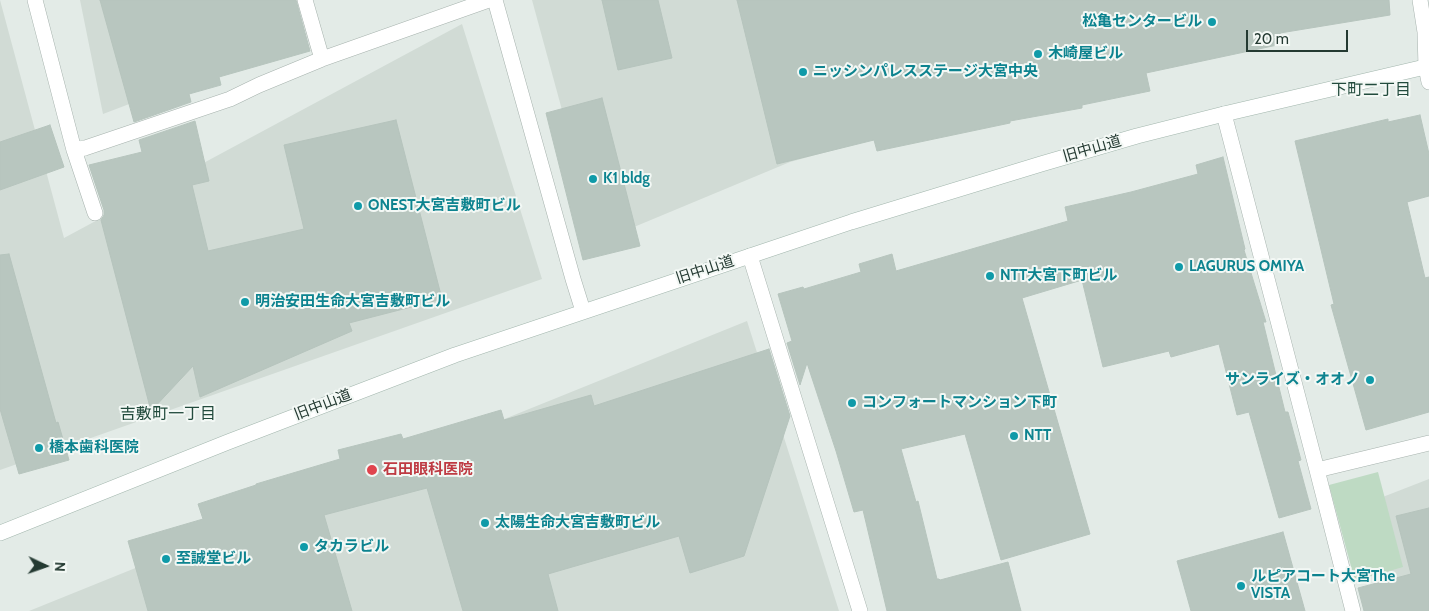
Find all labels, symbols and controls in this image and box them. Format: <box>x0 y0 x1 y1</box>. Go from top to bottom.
place label: 松亀センタービル <box>1082 13 1202 31</box>
marker: 松亀センタービル <box>1206 16 1218 28</box>
scale bar <box>1249 20 1352 52</box>
text: 20 m <box>1254 30 1289 48</box>
place label: 木崎屋ビル <box>1048 45 1123 63</box>
marker: 木崎屋ビル <box>1032 48 1044 60</box>
place label: ニッシンパレスステージ大宮中央 <box>813 63 1038 81</box>
marker: ニッシンパレスステージ大宮中央 <box>797 66 809 78</box>
district label: 下町二丁目 <box>1331 80 1411 100</box>
street label: 旧中山道 <box>1061 132 1123 166</box>
place label: K1 bldg <box>603 170 650 188</box>
marker: K1 bldg <box>587 173 599 185</box>
place label: ONEST大宮吉敷町ビル <box>368 197 521 215</box>
marker: ONEST大宮吉敷町ビル <box>352 200 364 212</box>
street label: 旧中山道 <box>674 252 736 288</box>
place label: LAGURUS OMIYA <box>1189 258 1304 276</box>
marker: LAGURUS OMIYA <box>1173 261 1185 273</box>
place label: NTT大宮下町ビル <box>1000 267 1117 285</box>
marker: NTT大宮下町ビル <box>984 270 996 282</box>
place label: 明治安田生命大宮吉敷町ビル <box>255 293 450 311</box>
marker: 明治安田生命大宮吉敷町ビル <box>239 296 251 308</box>
place label: サンライズ・オオノ <box>1225 371 1360 389</box>
marker: サンライズ・オオノ <box>1364 374 1376 386</box>
street label: 旧中山道 <box>292 386 354 424</box>
place label: コンフォートマンション下町 <box>862 394 1057 412</box>
marker: コンフォートマンション下町 <box>846 397 858 409</box>
district label: 吉敷町一丁目 <box>120 404 216 424</box>
place label: NTT <box>1024 427 1051 445</box>
marker: NTT <box>1008 430 1020 442</box>
place label: 橋本歯科医院 <box>49 439 139 457</box>
marker: 橋本歯科医院 <box>33 442 45 454</box>
place label: 石田眼科医院 <box>383 461 473 479</box>
marker: 石田眼科医院 <box>365 463 379 477</box>
place label: 太陽生命大宮吉敷町ビル <box>495 514 660 532</box>
marker: 太陽生命大宮吉敷町ビル <box>479 517 491 529</box>
place label: タカラビル <box>314 538 389 556</box>
north arrow <box>20 541 70 591</box>
marker: タカラビル <box>298 541 310 553</box>
place label: 至誠堂ビル <box>176 550 251 568</box>
marker: 至誠堂ビル <box>160 553 172 565</box>
text: N <box>51 561 69 572</box>
place label: ルピアコート大宮The VISTA <box>1251 568 1395 603</box>
marker: ルピアコート大宮The VISTA <box>1235 580 1247 592</box>

